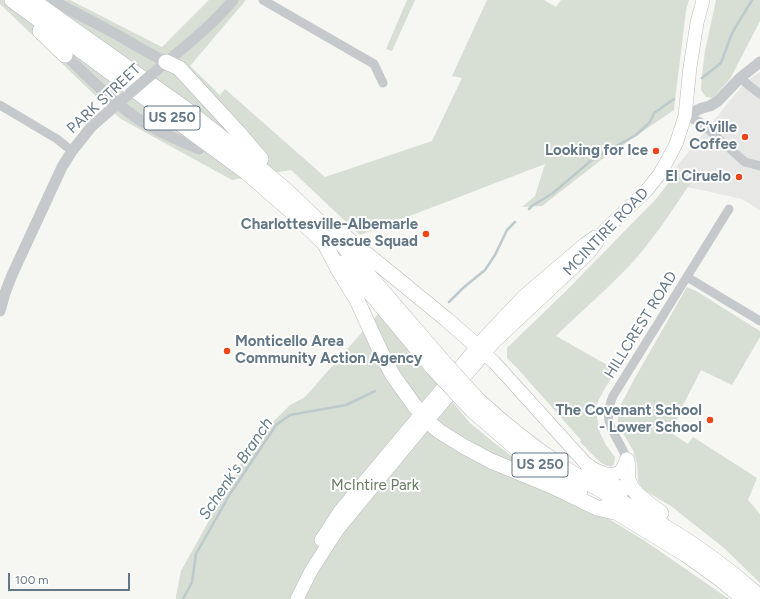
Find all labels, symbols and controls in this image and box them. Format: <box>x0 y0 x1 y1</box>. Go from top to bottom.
street label: PARK STREET <box>63 60 145 138</box>
road number: US 250 <box>144 106 200 130</box>
place label: C’ville Coffee <box>689 119 737 154</box>
marker: C’ville Coffee <box>740 132 750 142</box>
place label: Looking for Ice <box>545 142 648 160</box>
marker: Looking for Ice <box>651 146 661 156</box>
place label: El Ciruelo <box>665 168 731 186</box>
marker: El Ciruelo <box>734 172 744 182</box>
street label: MCINTIRE ROAD <box>560 184 652 280</box>
place label: Charlottesville-Albemarle Rescue Squad <box>241 216 418 251</box>
marker: Charlottesville-Albemarle Rescue Squad <box>421 229 431 239</box>
street label: HILLCREST ROAD <box>601 268 681 382</box>
place label: Monticello Area Community Action Agency <box>235 333 422 368</box>
marker: Monticello Area Community Action Agency <box>222 346 232 356</box>
place label: The Covenant School - Lower School <box>556 402 702 437</box>
water label: Schenk's Branch <box>195 414 277 524</box>
marker: The Covenant School - Lower School <box>705 415 715 425</box>
road number: US 250 <box>512 453 568 477</box>
park label: McIntire Park <box>331 477 419 495</box>
scale bar <box>10 565 132 591</box>
text: 100 m <box>15 573 49 587</box>

